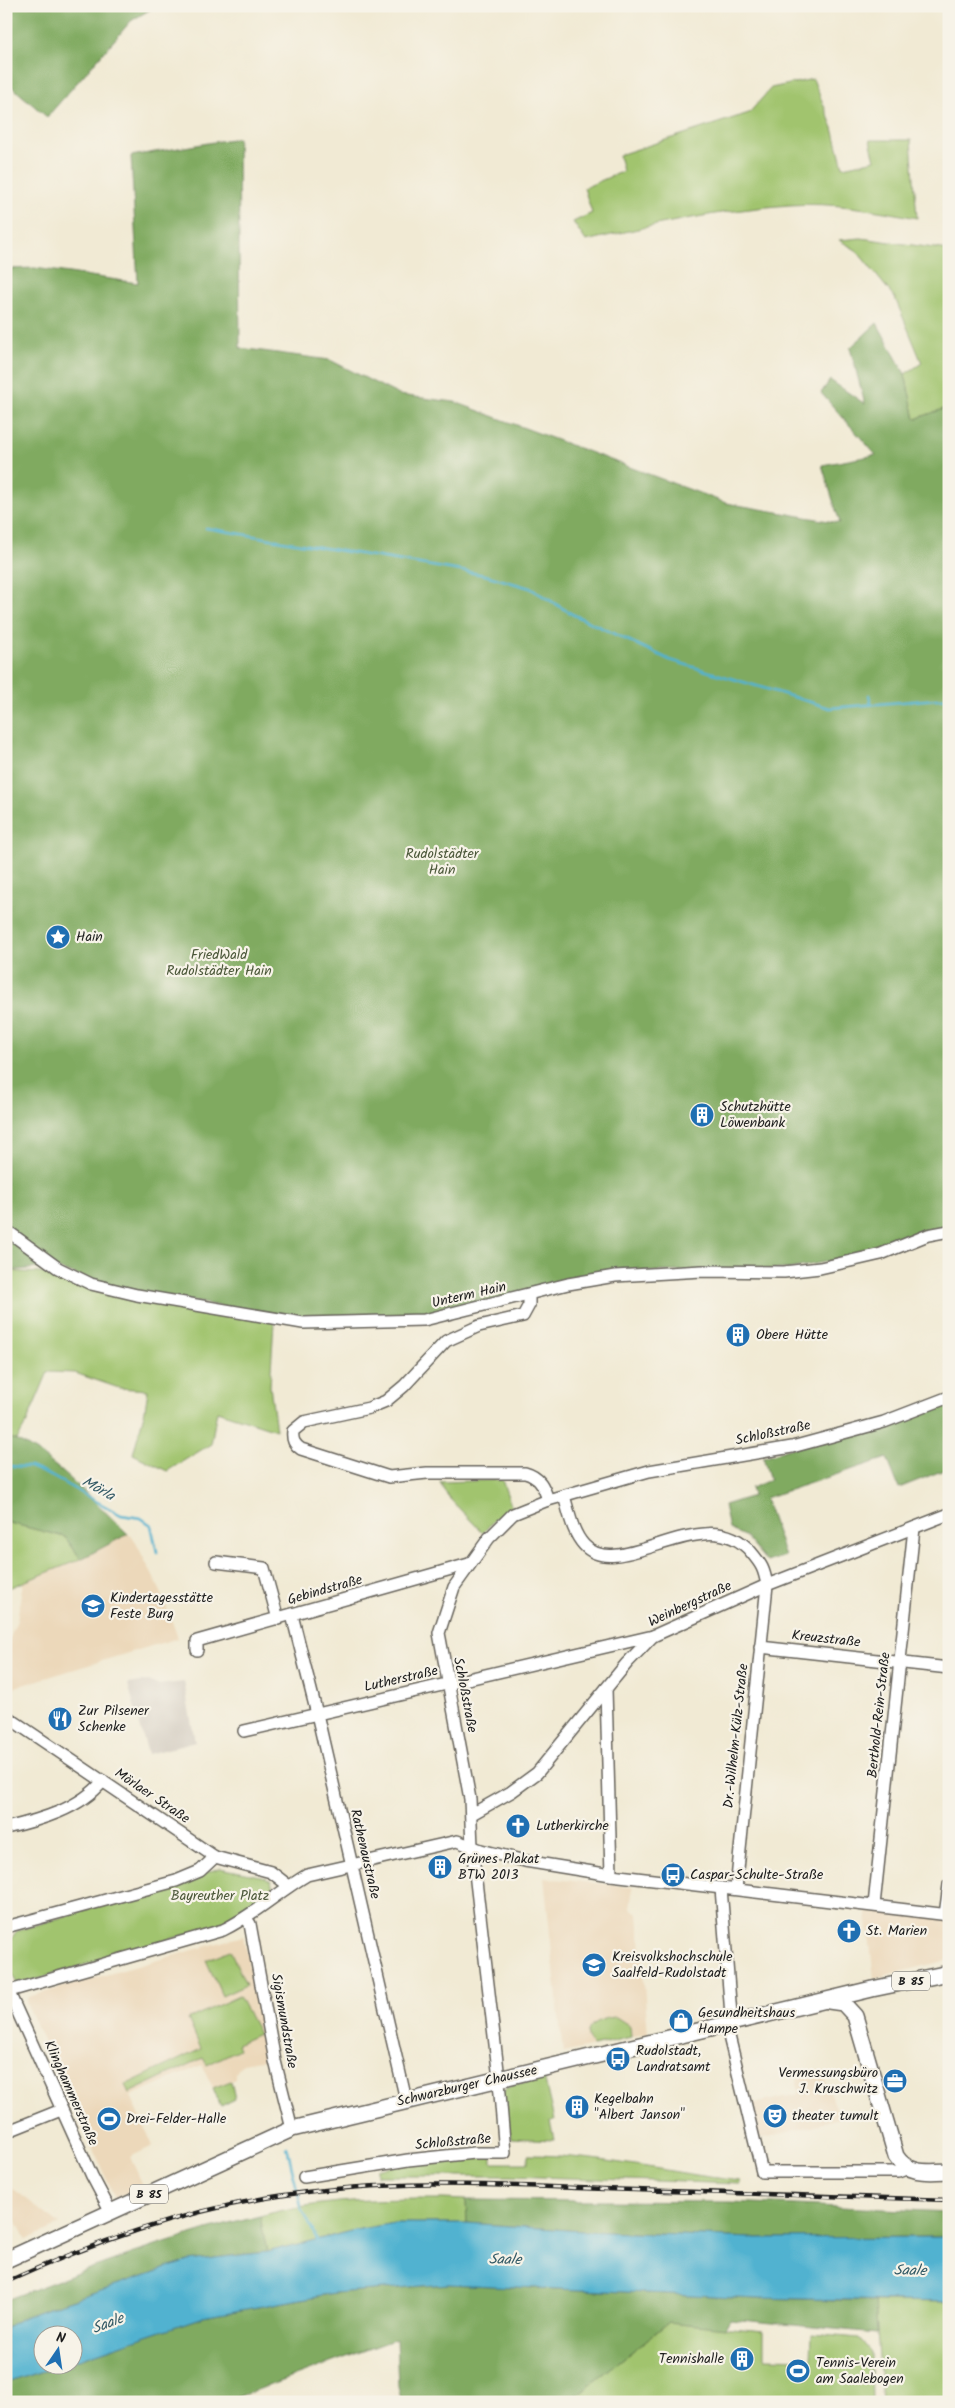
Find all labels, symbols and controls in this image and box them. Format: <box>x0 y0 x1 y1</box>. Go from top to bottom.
park label: Rudolstädter Hain <box>406 843 480 881</box>
place icon: Hain <box>45 924 71 950</box>
place label: Hain <box>76 926 103 948</box>
park label: FriedWald Rudolstädter Hain <box>166 944 272 982</box>
place label: Schutzhütte Löwenbank <box>720 1096 792 1134</box>
building icon: Schutzhütte Löwenbank <box>689 1102 715 1128</box>
street label: Unterm Hain <box>430 1276 508 1314</box>
building icon: Obere Hütte <box>725 1322 751 1348</box>
place label: Obere Hütte <box>756 1324 829 1346</box>
street label: Schloßstraße <box>733 1414 813 1452</box>
water label: Mörla <box>77 1470 120 1508</box>
street label: Gebindstraße <box>285 1569 366 1611</box>
street label: Weinbergstraße <box>645 1575 736 1633</box>
place label: Kindertagesstätte Feste Burg <box>110 1587 214 1625</box>
school or university icon: Kindertagesstätte Feste Burg <box>80 1593 106 1619</box>
street label: Kreuzstraße <box>790 1624 862 1654</box>
street label: Berthold-Rein-Straße <box>861 1650 897 1779</box>
street label: Schloßstraße <box>447 1655 483 1735</box>
street label: Lutherstraße <box>362 1660 441 1698</box>
street label: Dr.-Wilhelm-Külz-Straße <box>717 1662 755 1809</box>
place label: Zur Pilsener Schenke <box>78 1700 150 1738</box>
restaurant icon: Zur Pilsener Schenke <box>47 1706 73 1732</box>
street label: Mörlaer Straße <box>110 1763 195 1830</box>
street label: Rathenaustraße <box>344 1807 386 1902</box>
church icon: Lutherkirche <box>505 1813 531 1839</box>
place label: Lutherkirche <box>536 1815 609 1837</box>
place label: Grünes Plakat BTW 2013 <box>458 1848 540 1886</box>
building icon: Grünes Plakat BTW 2013 <box>427 1854 453 1880</box>
bus stop icon: Caspar-Schulte-Straße <box>660 1862 686 1888</box>
place label: Caspar-Schulte-Straße <box>690 1864 824 1886</box>
park label: Bayreuther Platz <box>171 1885 269 1907</box>
church icon: St. Marien <box>836 1918 862 1944</box>
place label: St. Marien <box>866 1920 927 1942</box>
place label: Kreisvolkshochschule Saalfeld-Rudolstadt <box>612 1946 733 1984</box>
school or university icon: Kreisvolkshochschule Saalfeld-Rudolstadt <box>581 1952 607 1978</box>
street label: Sigismundstraße <box>265 1972 303 2071</box>
road number: B 85 <box>892 1972 930 1990</box>
place label: Gesundheitshaus Hampe <box>698 2002 795 2040</box>
shop icon: Gesundheitshaus Hampe <box>668 2008 694 2034</box>
street label: Klinghammerstraße <box>38 2037 104 2150</box>
place label: Rudolstadt, Landratsamt <box>636 2040 711 2078</box>
bus stop icon: Rudolstadt, Landratsamt <box>605 2046 631 2072</box>
street label: Schwarzburger Chaussee <box>395 2059 540 2113</box>
place label: Vermessungsbüro J. Kruschwitz <box>778 2062 878 2100</box>
office icon: Vermessungsbüro J. Kruschwitz <box>882 2068 908 2094</box>
place label: Kegelbahn "Albert Janson" <box>594 2088 685 2126</box>
building icon: Kegelbahn "Albert Janson" <box>564 2094 590 2120</box>
theatre icon: theater tumult <box>762 2103 788 2129</box>
place label: theater tumult <box>792 2105 879 2127</box>
sports icon: Drei-Felder-Halle <box>96 2106 122 2132</box>
place label: Drei-Felder-Halle <box>126 2108 227 2130</box>
street label: Schloßstraße <box>414 2128 493 2156</box>
road number: B 85 <box>130 2184 168 2204</box>
water label: Saale <box>489 2248 523 2272</box>
water label: Saale <box>894 2259 928 2283</box>
water label: Saale <box>89 2307 129 2341</box>
north arrow <box>32 2326 82 2376</box>
text: N <box>54 2327 68 2350</box>
building icon: Tennishalle <box>729 2346 755 2372</box>
place label: Tennishalle <box>659 2348 725 2370</box>
place label: Tennis-Verein am Saalebogen <box>816 2352 904 2390</box>
sports icon: Tennis-Verein am Saalebogen <box>785 2358 811 2384</box>

